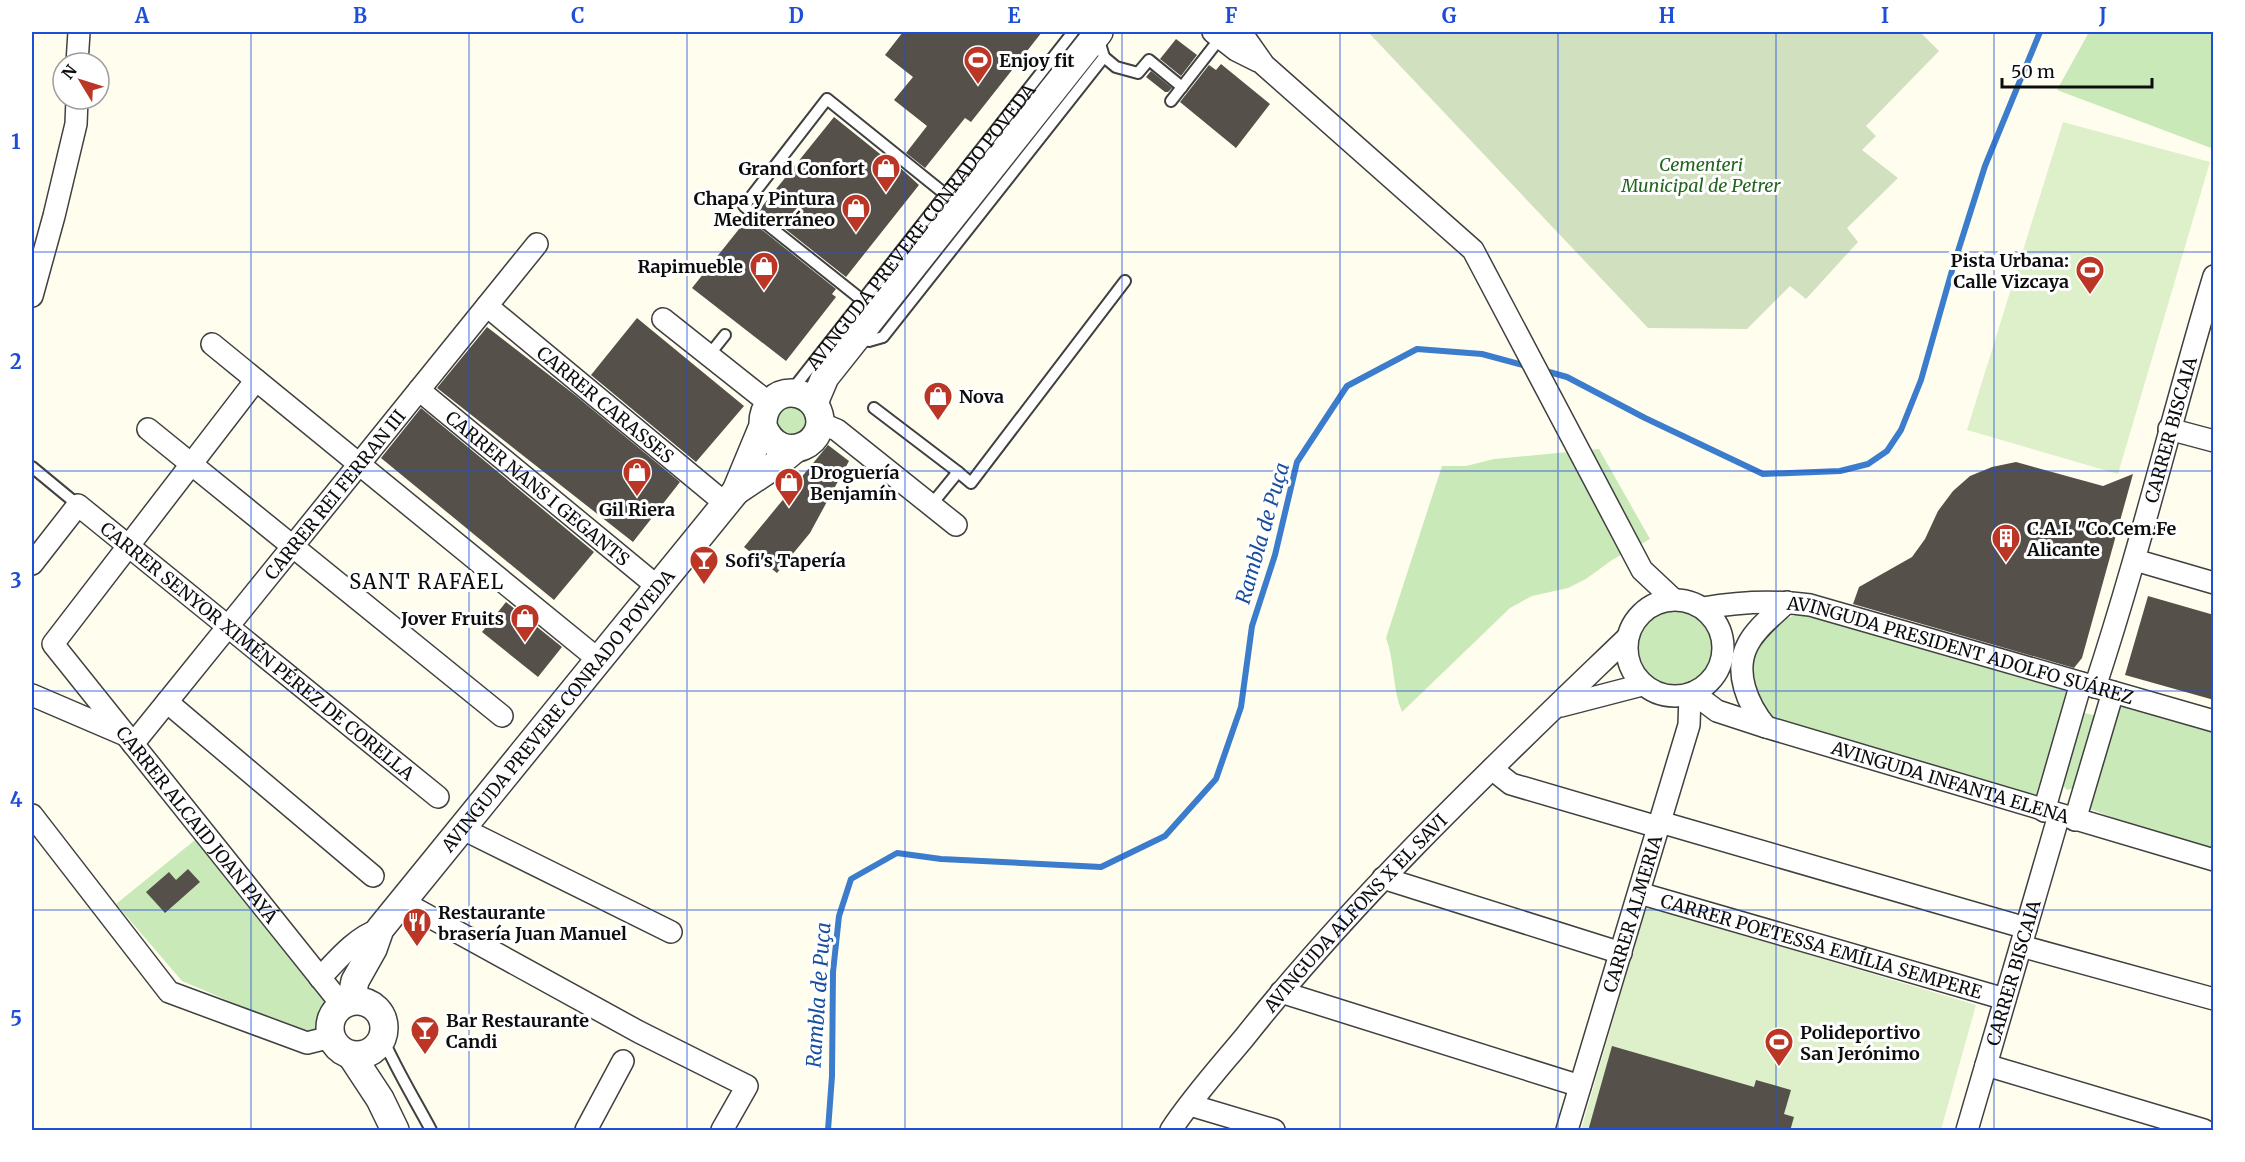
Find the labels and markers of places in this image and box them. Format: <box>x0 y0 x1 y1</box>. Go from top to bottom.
sports icon: Enjoy fit <box>962 44 994 86</box>
place label: Enjoy fit <box>999 49 1075 72</box>
shop icon: Grand Confort <box>870 152 902 194</box>
place label: Grand Confort <box>738 157 866 180</box>
place label: Chapa y Pintura Mediterráneo <box>694 187 835 231</box>
shop icon: Chapa y Pintura Mediterráneo <box>840 192 872 234</box>
place label: Pista Urbana: Calle Vizcaya <box>1951 249 2069 293</box>
shop icon: Rapimueble <box>748 250 780 292</box>
sports icon: Pista Urbana: Calle Vizcaya <box>2074 254 2106 296</box>
place label: Rapimueble <box>637 255 743 278</box>
shop icon: Nova <box>922 380 954 422</box>
place label: Nova <box>959 385 1004 408</box>
shop icon: Gil Riera <box>621 456 653 498</box>
place label: Droguería Benjamín <box>810 461 900 505</box>
shop icon: Droguería Benjamín <box>773 466 805 508</box>
place label: Gil Riera <box>599 498 675 521</box>
place label: C.A.I. "Co.Cem.Fe Alicante <box>2026 517 2176 561</box>
building icon: C.A.I. "Co.Cem.Fe Alicante <box>1990 522 2022 564</box>
bar icon: Sofi's Tapería <box>688 544 720 586</box>
place label: Sofi's Tapería <box>725 549 846 572</box>
shop icon: Jover Fruits <box>509 602 541 644</box>
place label: Jover Fruits <box>400 607 504 630</box>
place label: Restaurante brasería Juan Manuel <box>438 901 627 945</box>
restaurant icon: Restaurante brasería Juan Manuel <box>401 906 433 948</box>
place label: Bar Restaurante Candi <box>446 1009 589 1053</box>
bar icon: Bar Restaurante Candi <box>409 1014 441 1056</box>
place label: Polideportivo San Jerónimo <box>1800 1021 1920 1065</box>
sports icon: Polideportivo San Jerónimo <box>1763 1026 1795 1068</box>

